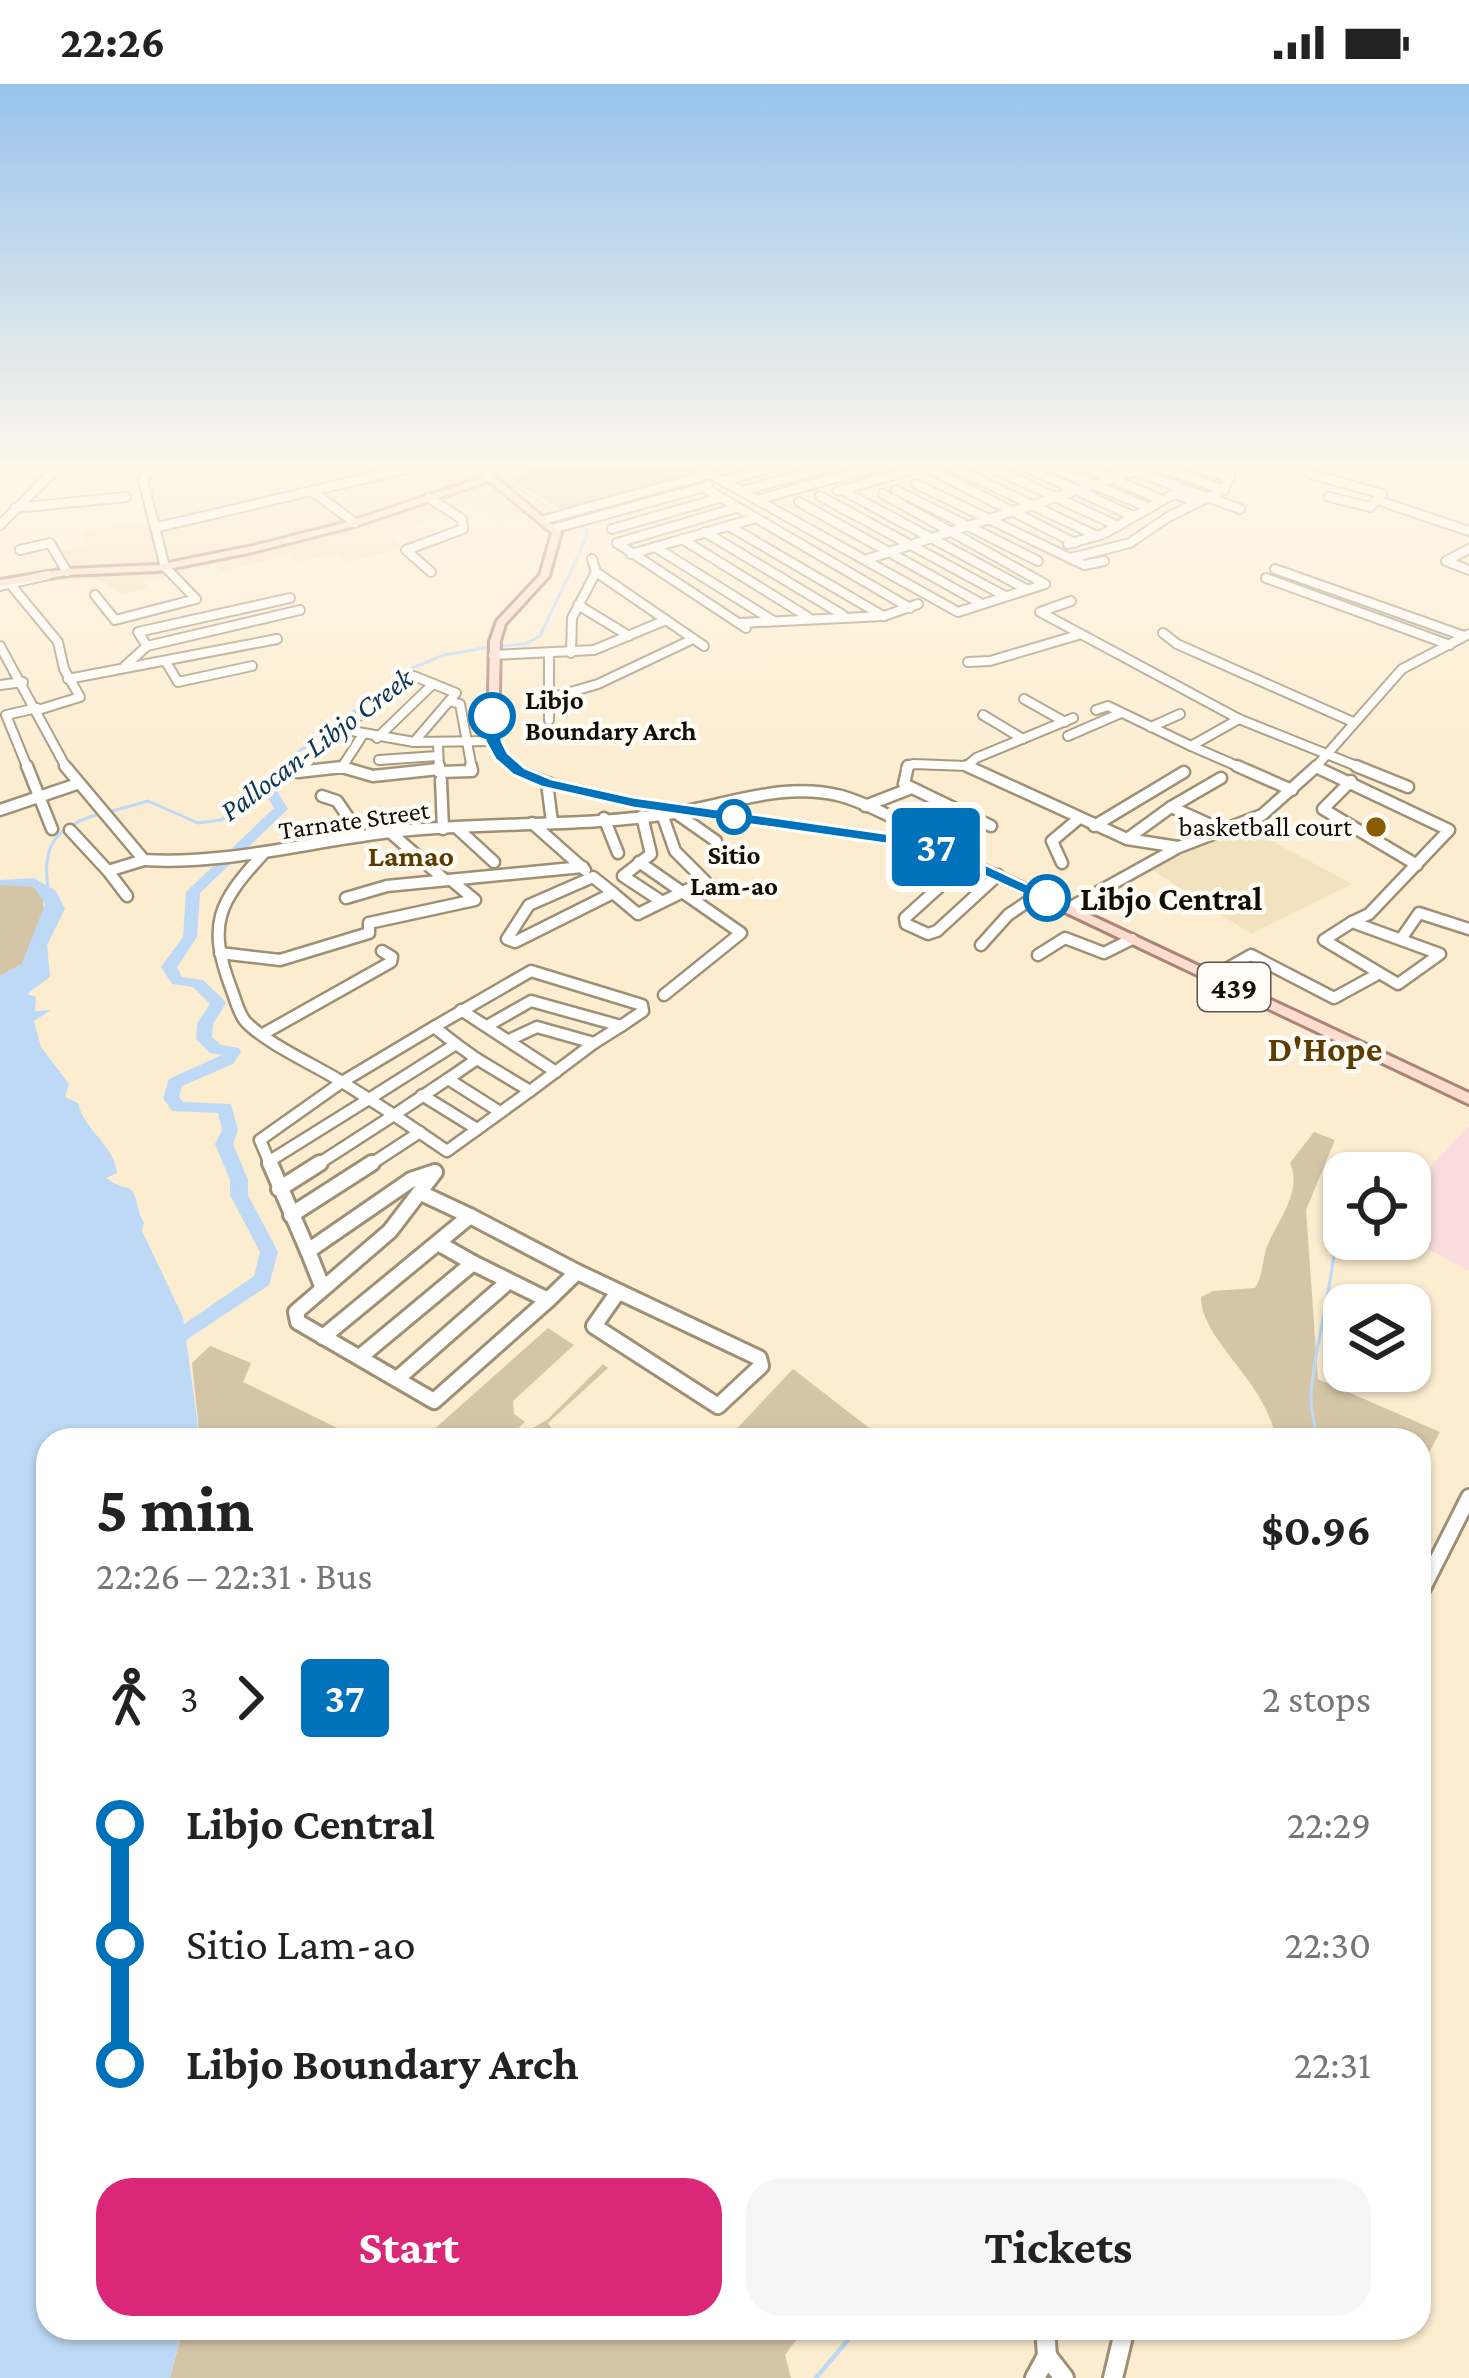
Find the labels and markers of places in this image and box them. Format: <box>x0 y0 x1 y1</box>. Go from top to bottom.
place label: Libjo Boundary Arch <box>525 685 697 746</box>
marker: Libjo Boundary Arch <box>470 694 514 738</box>
marker: Sitio Lam-ao <box>718 801 750 833</box>
place label: basketball court <box>1179 812 1353 842</box>
marker: basketball court <box>1363 814 1389 840</box>
place label: Sitio Lam-ao <box>690 840 778 901</box>
marker: Libjo Central <box>1025 876 1069 920</box>
place label: Libjo Central <box>1080 880 1263 918</box>

